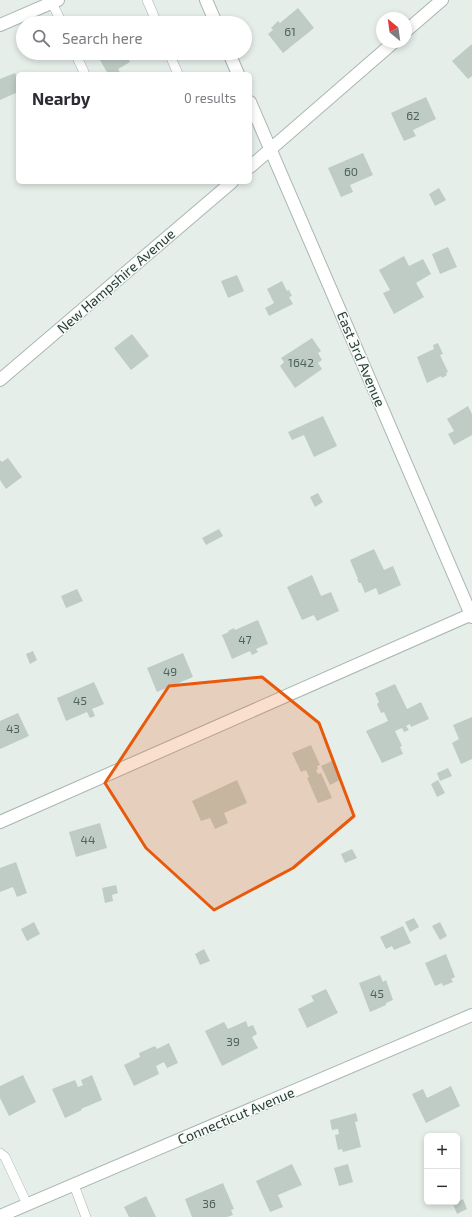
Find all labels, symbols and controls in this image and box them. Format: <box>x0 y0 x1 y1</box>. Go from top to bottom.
north arrow <box>376 12 412 48</box>
search box <box>16 16 252 60</box>
house number: 61 <box>284 24 296 38</box>
icon: search <box>30 27 52 49</box>
text: Search here <box>62 29 143 47</box>
text: Nearby <box>32 88 90 108</box>
text: 0 results <box>184 90 236 106</box>
house number: 62 <box>406 108 420 122</box>
house number: 60 <box>344 164 358 178</box>
street label: New Hampshire Avenue <box>53 225 178 336</box>
street label: East 3rd Avenue <box>334 309 389 409</box>
house number: 1642 <box>288 355 314 369</box>
house number: 47 <box>238 632 252 646</box>
house number: 49 <box>163 664 177 678</box>
house number: 45 <box>73 693 87 707</box>
house number: 43 <box>6 721 20 735</box>
house number: 44 <box>81 832 95 846</box>
house number: 45 <box>370 986 384 1000</box>
house number: 39 <box>226 1034 240 1048</box>
street label: Connecticut Avenue <box>175 1083 297 1148</box>
map controls <box>424 1133 460 1205</box>
button: + <box>424 1133 460 1169</box>
button: − <box>424 1169 460 1205</box>
house number: 36 <box>202 1196 216 1210</box>

